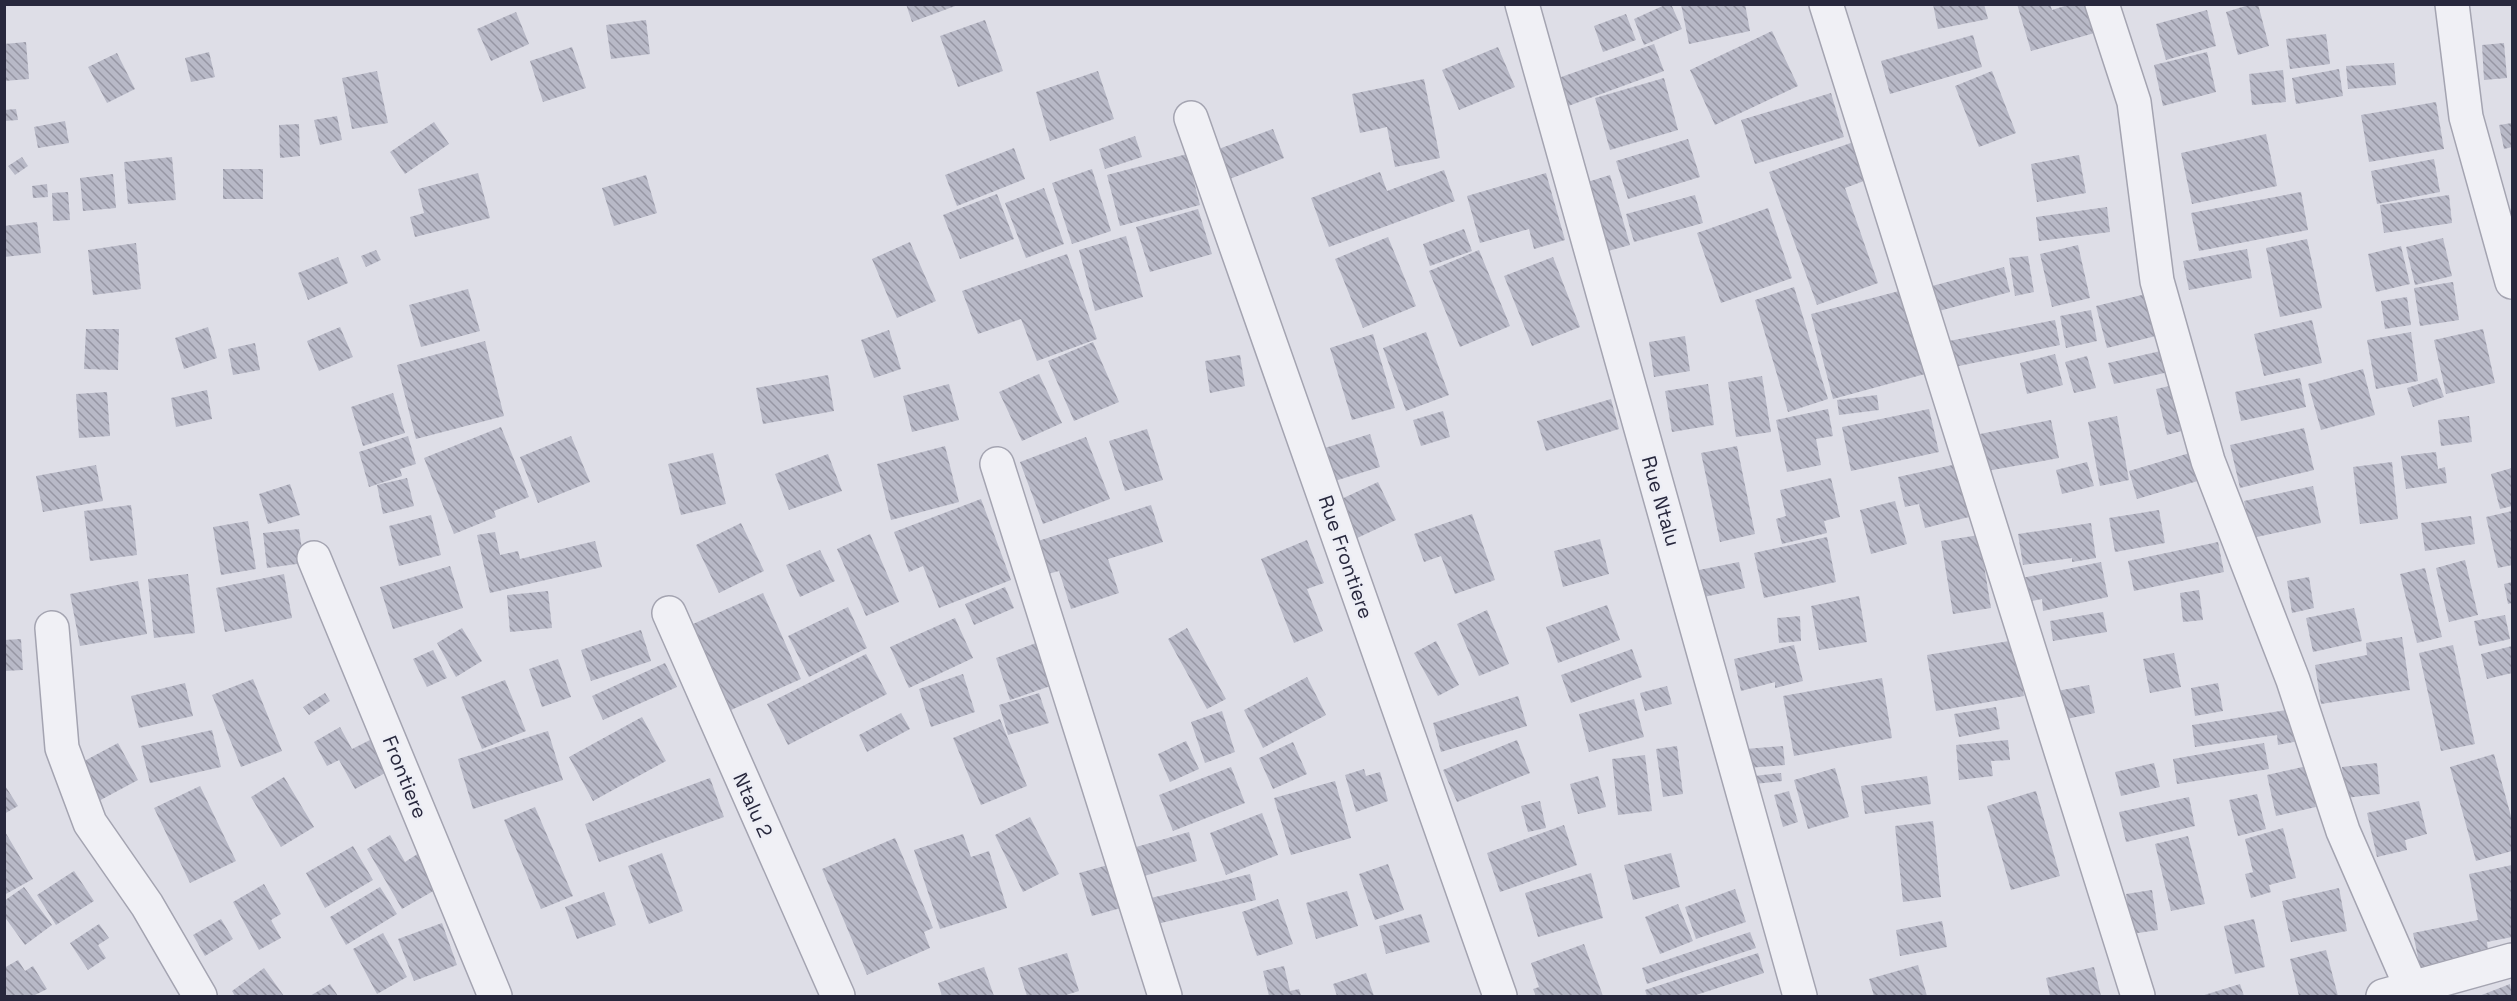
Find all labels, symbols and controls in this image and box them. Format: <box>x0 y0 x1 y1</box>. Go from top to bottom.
street label: Rue Ntalu <box>1636 453 1686 549</box>
street label: Rue Frontiere <box>1313 492 1379 622</box>
street label: Frontiere <box>377 732 433 822</box>
street label: Ntalu 2 <box>727 769 779 841</box>

